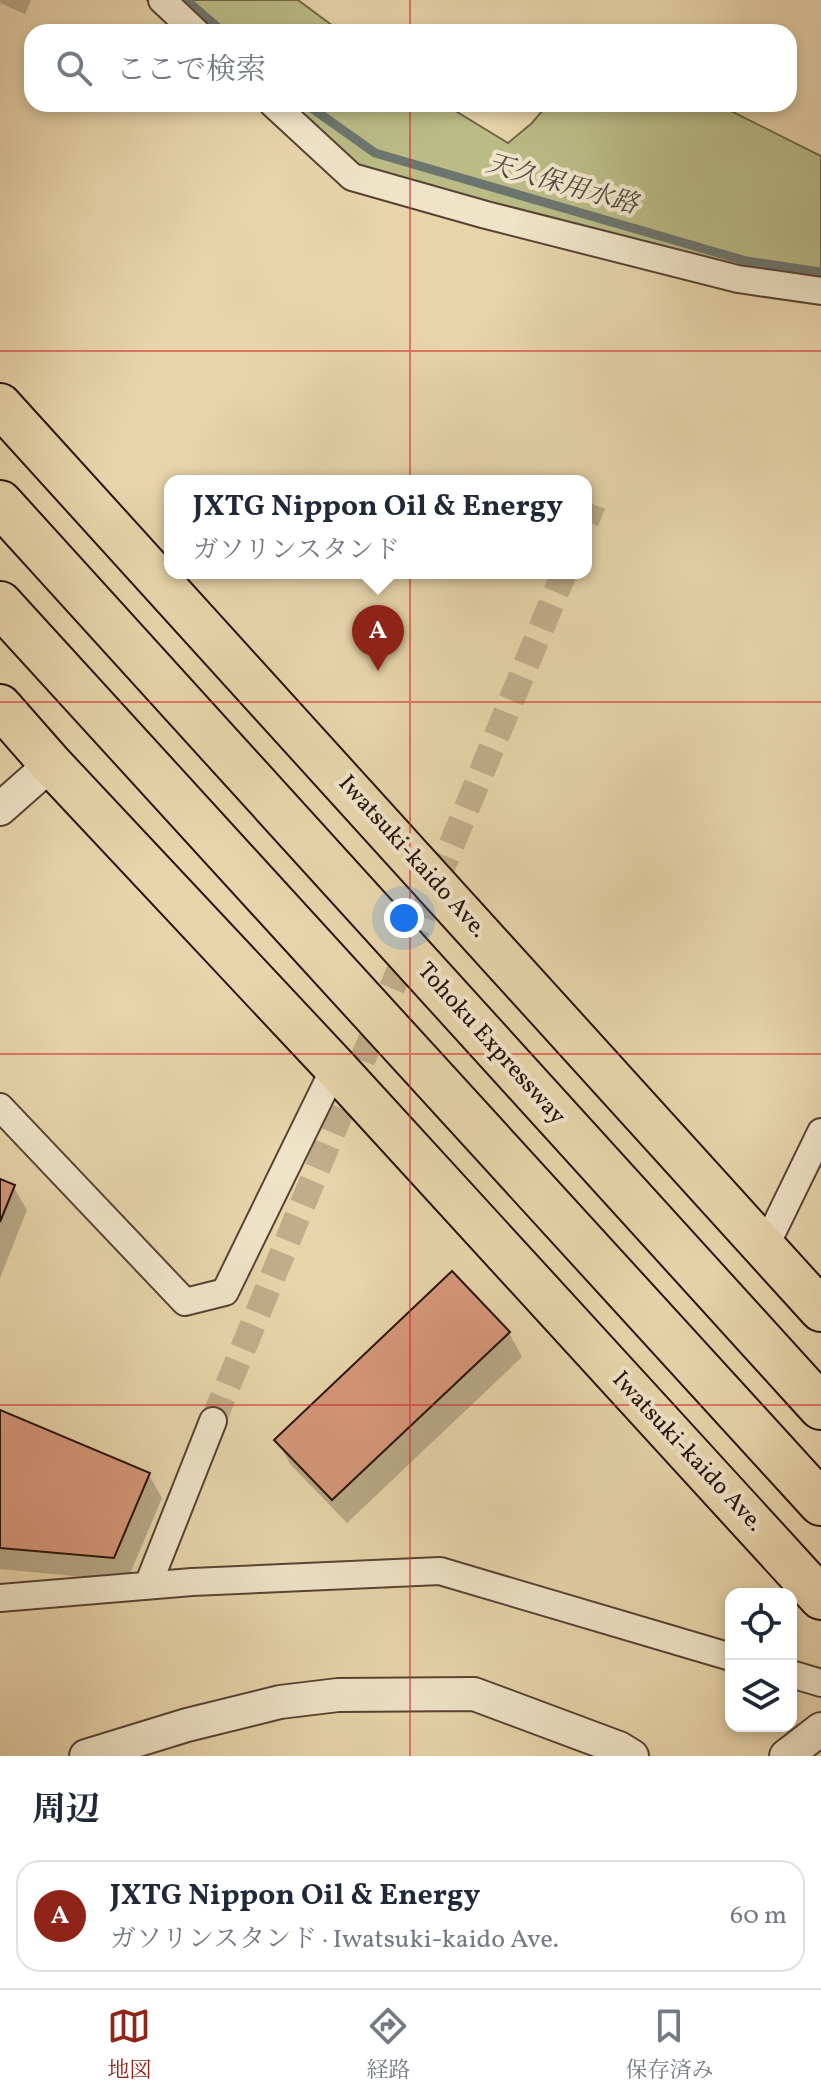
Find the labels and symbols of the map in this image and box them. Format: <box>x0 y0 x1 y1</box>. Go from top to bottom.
water label: 天久保用水路 <box>482 146 644 224</box>
pin: A <box>352 605 404 671</box>
street label: Iwatsuki-kaido Ave. <box>329 768 495 946</box>
your location <box>384 898 424 938</box>
street label: Tohoku Expressway <box>409 955 573 1133</box>
street label: Iwatsuki-kaido Ave. <box>603 1364 771 1540</box>

